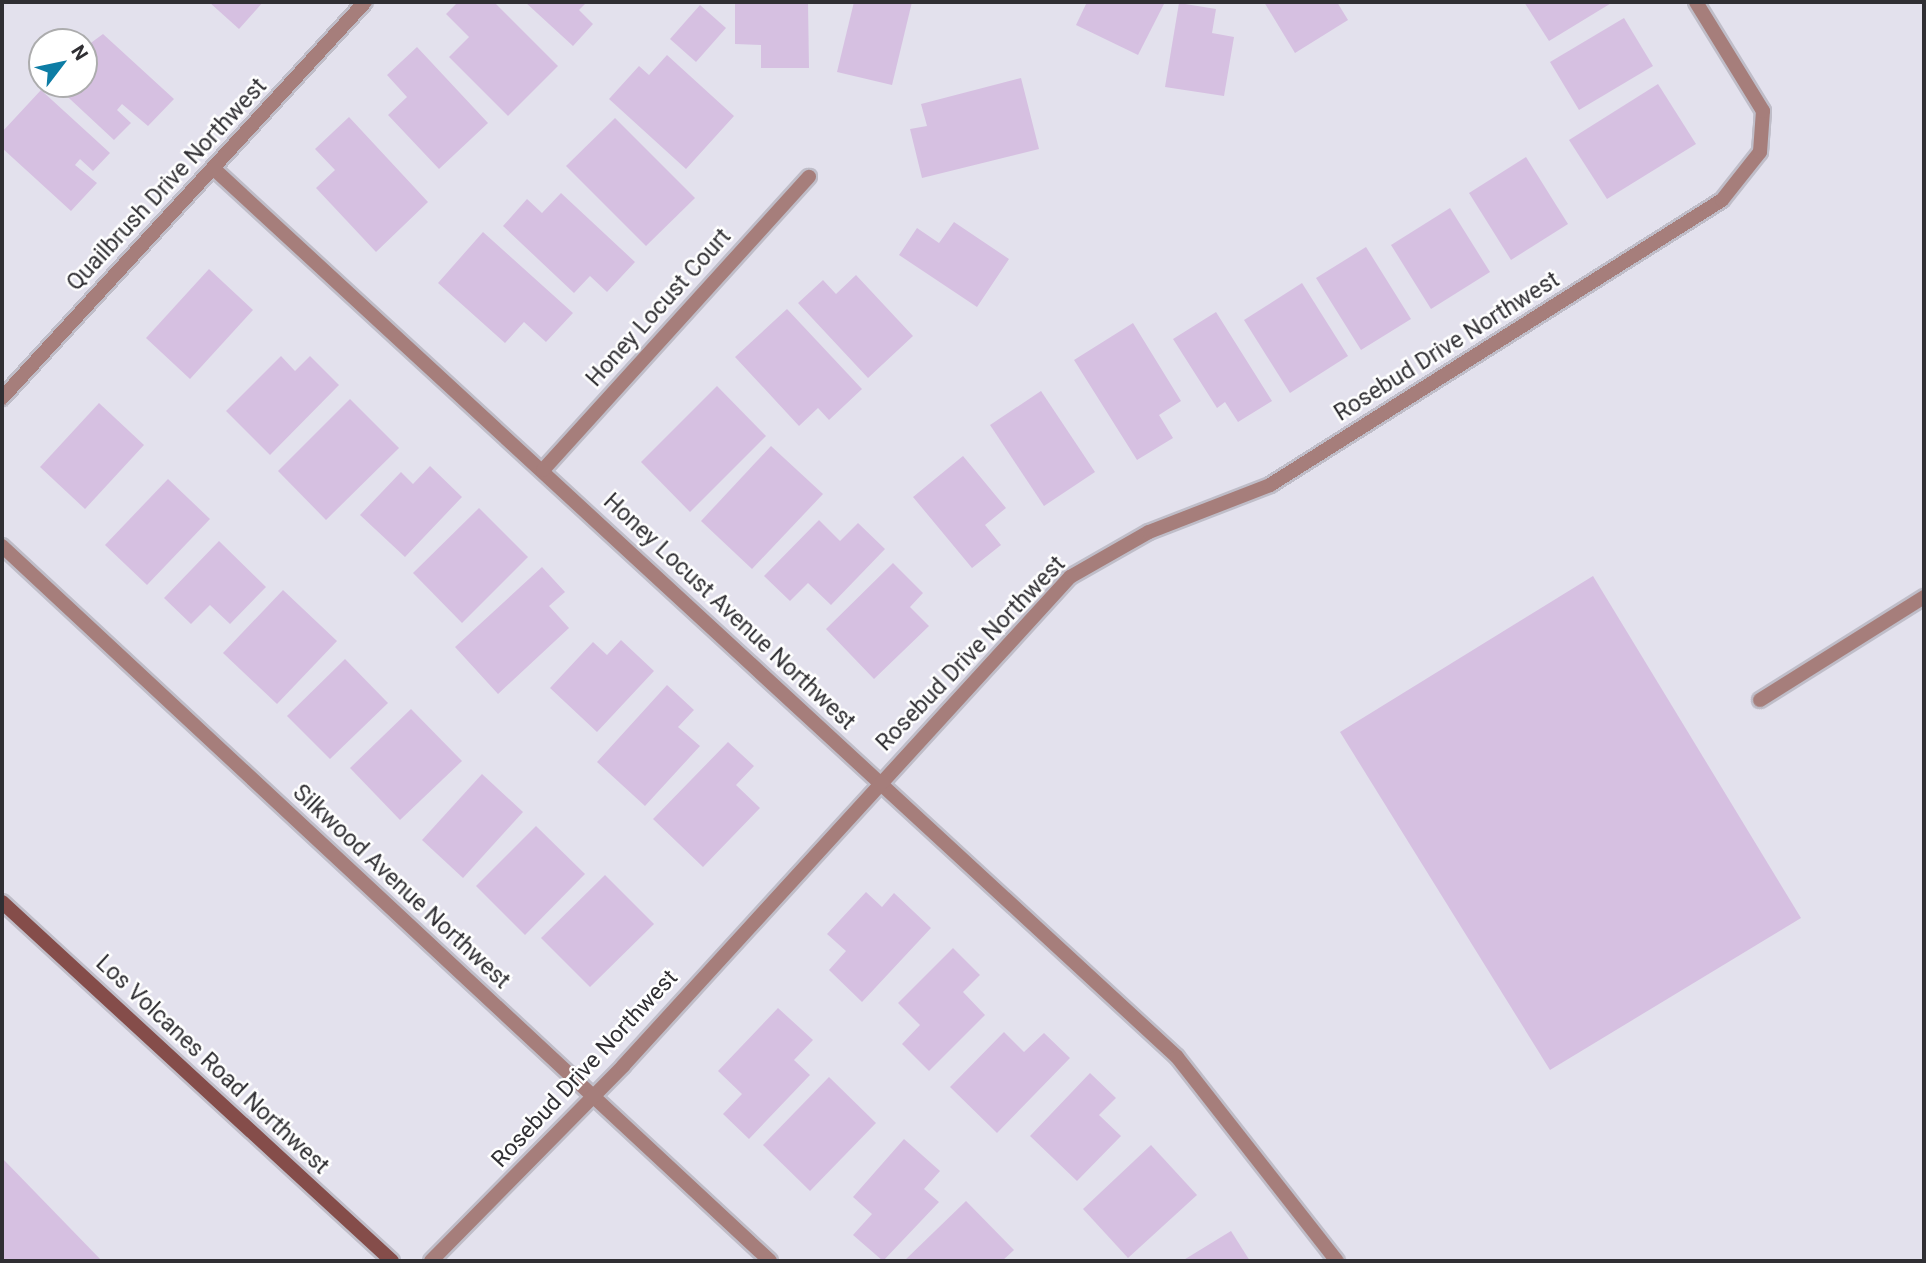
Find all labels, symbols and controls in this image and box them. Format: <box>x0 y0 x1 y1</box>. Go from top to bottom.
north arrow <box>28 28 98 98</box>
text: N <box>66 41 93 64</box>
street label: Quailbrush Drive Northwest <box>61 73 273 297</box>
street label: Honey Locust Court <box>581 223 737 393</box>
street label: Rosebud Drive Northwest <box>1329 266 1565 428</box>
street label: Honey Locust Avenue Northwest <box>597 488 861 736</box>
street label: Rosebud Drive Northwest <box>871 551 1071 757</box>
street label: Silkwood Avenue Northwest <box>287 779 515 995</box>
street label: Los Volcanes Road Northwest <box>90 950 334 1180</box>
street label: Rosebud Drive Northwest <box>486 965 684 1173</box>

